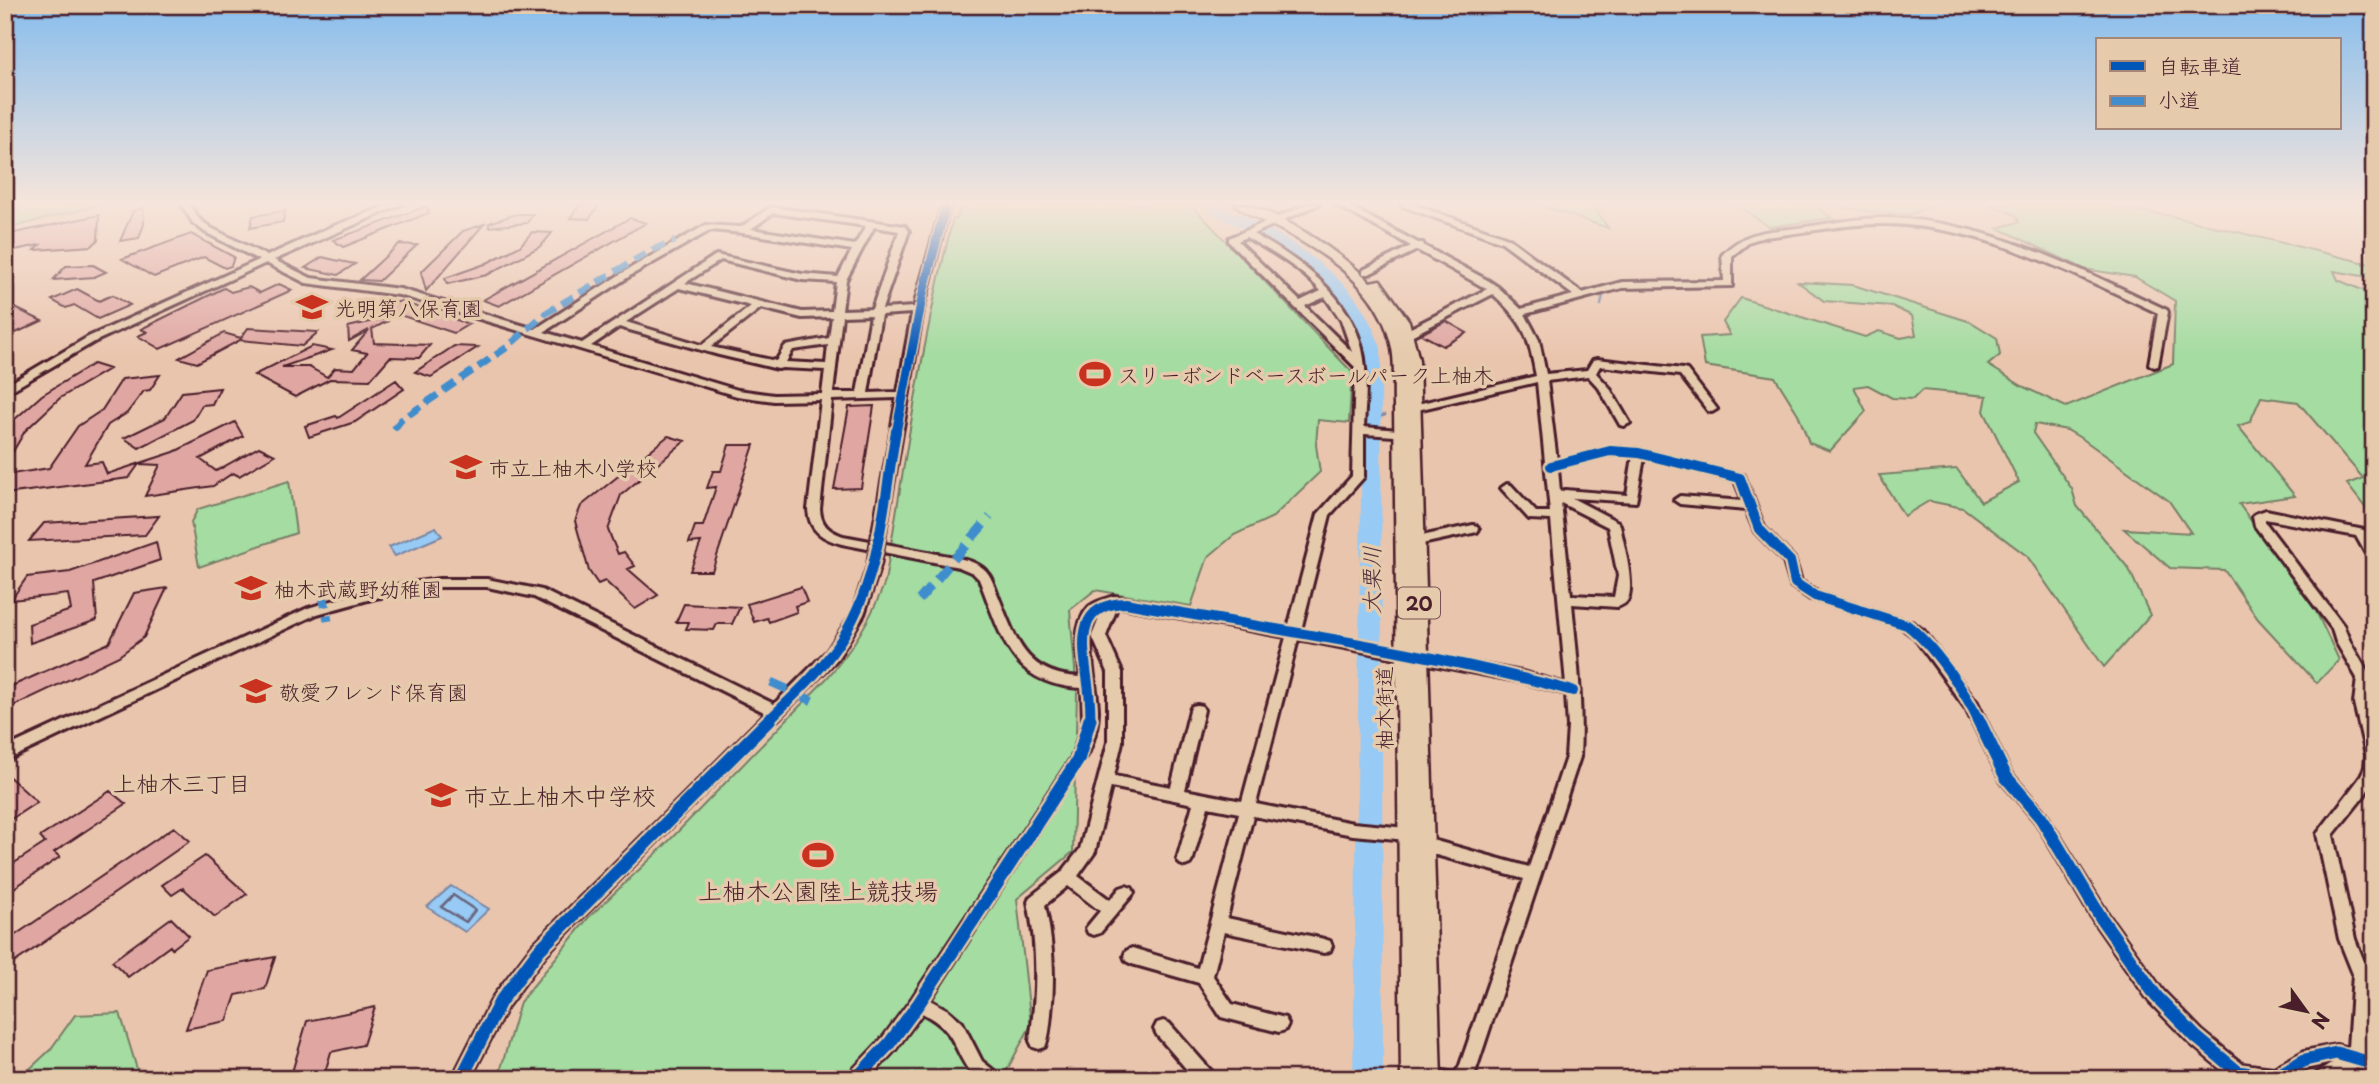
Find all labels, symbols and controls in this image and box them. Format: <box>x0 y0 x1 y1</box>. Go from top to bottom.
legend <box>2096 38 2340 130</box>
text: 自転車道 <box>2158 49 2242 81</box>
text: 小道 <box>2158 83 2200 115</box>
school or university icon: 光明第八保育園 <box>295 290 329 324</box>
place label: 光明第八保育園 <box>335 291 482 323</box>
sports icon: スリーボンドベースボールパーク上柚木 <box>1078 357 1112 391</box>
place label: スリーボンドベースボールパーク上柚木 <box>1118 358 1493 390</box>
school or university icon: 市立上柚木小学校 <box>449 450 483 484</box>
place label: 市立上柚木小学校 <box>489 451 657 483</box>
water label: 大栗川 <box>1353 546 1388 615</box>
school or university icon: 柚木武蔵野幼稚園 <box>234 571 268 605</box>
place label: 柚木武蔵野幼稚園 <box>274 572 442 604</box>
road number: 20 <box>1398 588 1440 618</box>
street label: 柚木街道 <box>1367 666 1399 750</box>
school or university icon: 敬愛フレンド保育園 <box>239 674 273 708</box>
place label: 敬愛フレンド保育園 <box>279 675 468 707</box>
district label: 上柚木三丁目 <box>113 765 251 800</box>
place label: 市立上柚木中学校 <box>464 777 656 813</box>
school or university icon: 市立上柚木中学校 <box>424 778 458 812</box>
sports icon: 上柚木公園陸上競技場 <box>801 838 835 872</box>
place label: 上柚木公園陸上競技場 <box>698 872 938 908</box>
north arrow <box>2270 976 2340 1046</box>
text: N <box>2305 1007 2337 1035</box>

